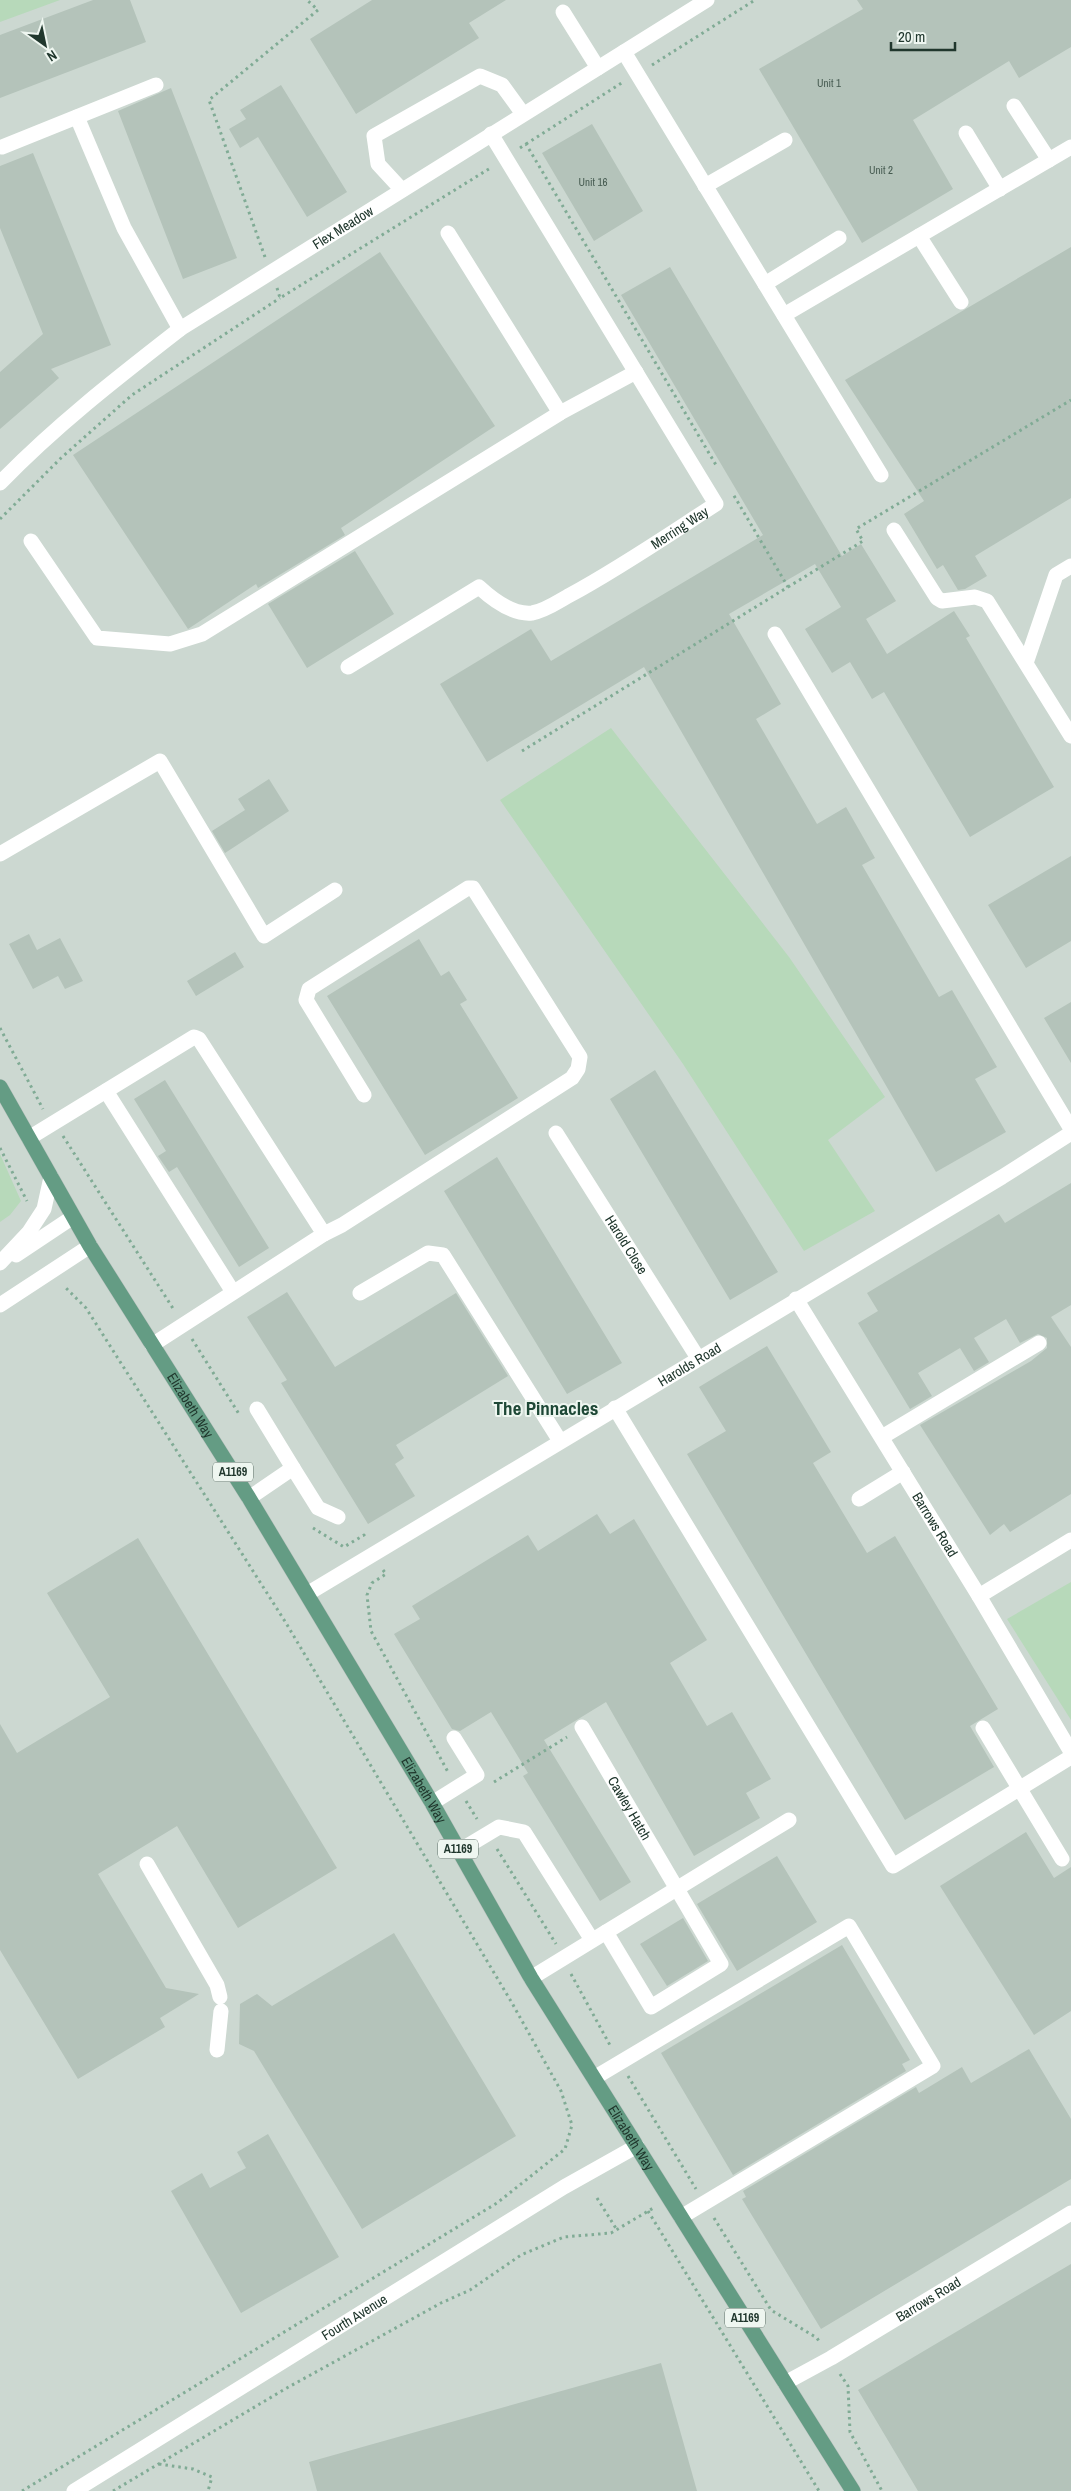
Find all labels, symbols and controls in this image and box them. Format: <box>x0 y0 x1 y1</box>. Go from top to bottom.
north arrow <box>20 20 70 70</box>
scale bar <box>891 20 955 52</box>
text: 20 m <box>898 26 925 47</box>
text: N <box>44 46 60 66</box>
house number: Unit 1 <box>817 76 841 90</box>
house number: Unit 2 <box>869 163 893 177</box>
house number: Unit 16 <box>578 175 608 189</box>
street label: Flex Meadow <box>309 201 377 253</box>
street label: Merring Way <box>647 502 712 553</box>
street label: Harold Close <box>601 1212 652 1278</box>
street label: Harolds Road <box>655 1339 724 1390</box>
street label: Elizabeth Way <box>163 1369 218 1441</box>
district label: The Pinnacles <box>494 1395 598 1421</box>
road number: A1169 <box>213 1462 253 1481</box>
street label: Barrows Road <box>908 1489 962 1560</box>
street label: Elizabeth Way <box>397 1754 451 1826</box>
street label: Cawley Hatch <box>604 1773 655 1843</box>
road number: A1169 <box>438 1840 478 1858</box>
street label: Elizabeth Way <box>604 2102 659 2174</box>
street label: Barrows Road <box>892 2273 964 2326</box>
street label: Fourth Avenue <box>318 2290 391 2344</box>
road number: A1169 <box>725 2308 765 2328</box>

